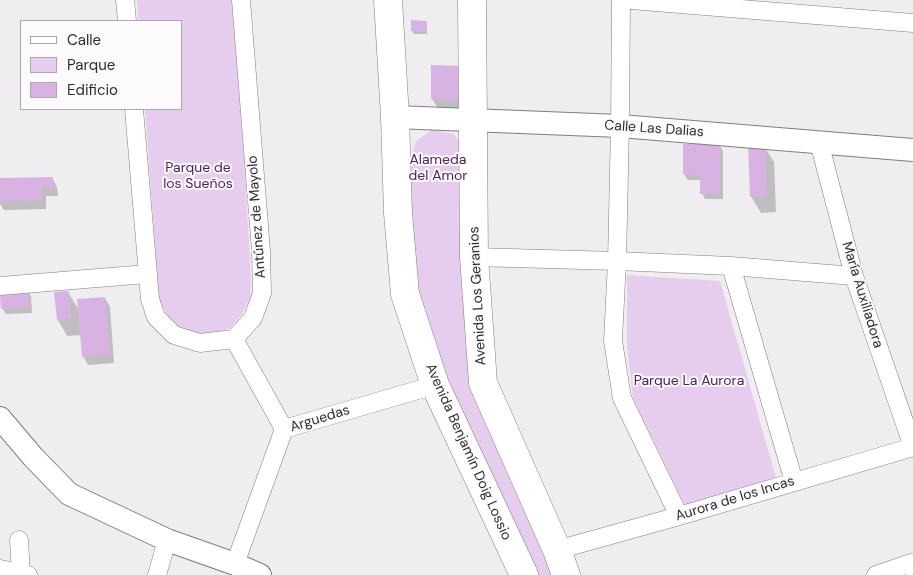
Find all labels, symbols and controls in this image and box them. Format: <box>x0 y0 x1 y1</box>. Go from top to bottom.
legend <box>20 20 182 110</box>
text: Calle <box>67 30 101 50</box>
text: Parque <box>67 55 115 75</box>
text: Edificio <box>67 80 118 100</box>
street label: Calle Las Dalias <box>604 117 704 141</box>
park label: Alameda del Amor <box>409 152 467 184</box>
street label: Antúnez de Mayolo <box>244 155 270 279</box>
park label: Parque de los Sueños <box>163 160 233 192</box>
street label: Avenida Los Geranios <box>466 226 490 366</box>
street label: María Auxiliadora <box>838 240 886 350</box>
street label: Avenida Benjamín Doig Lossio <box>421 361 515 543</box>
park label: Parque La Aurora <box>634 373 744 389</box>
street label: Arguedas <box>288 402 352 436</box>
street label: Aurora de los Incas <box>673 473 797 525</box>

